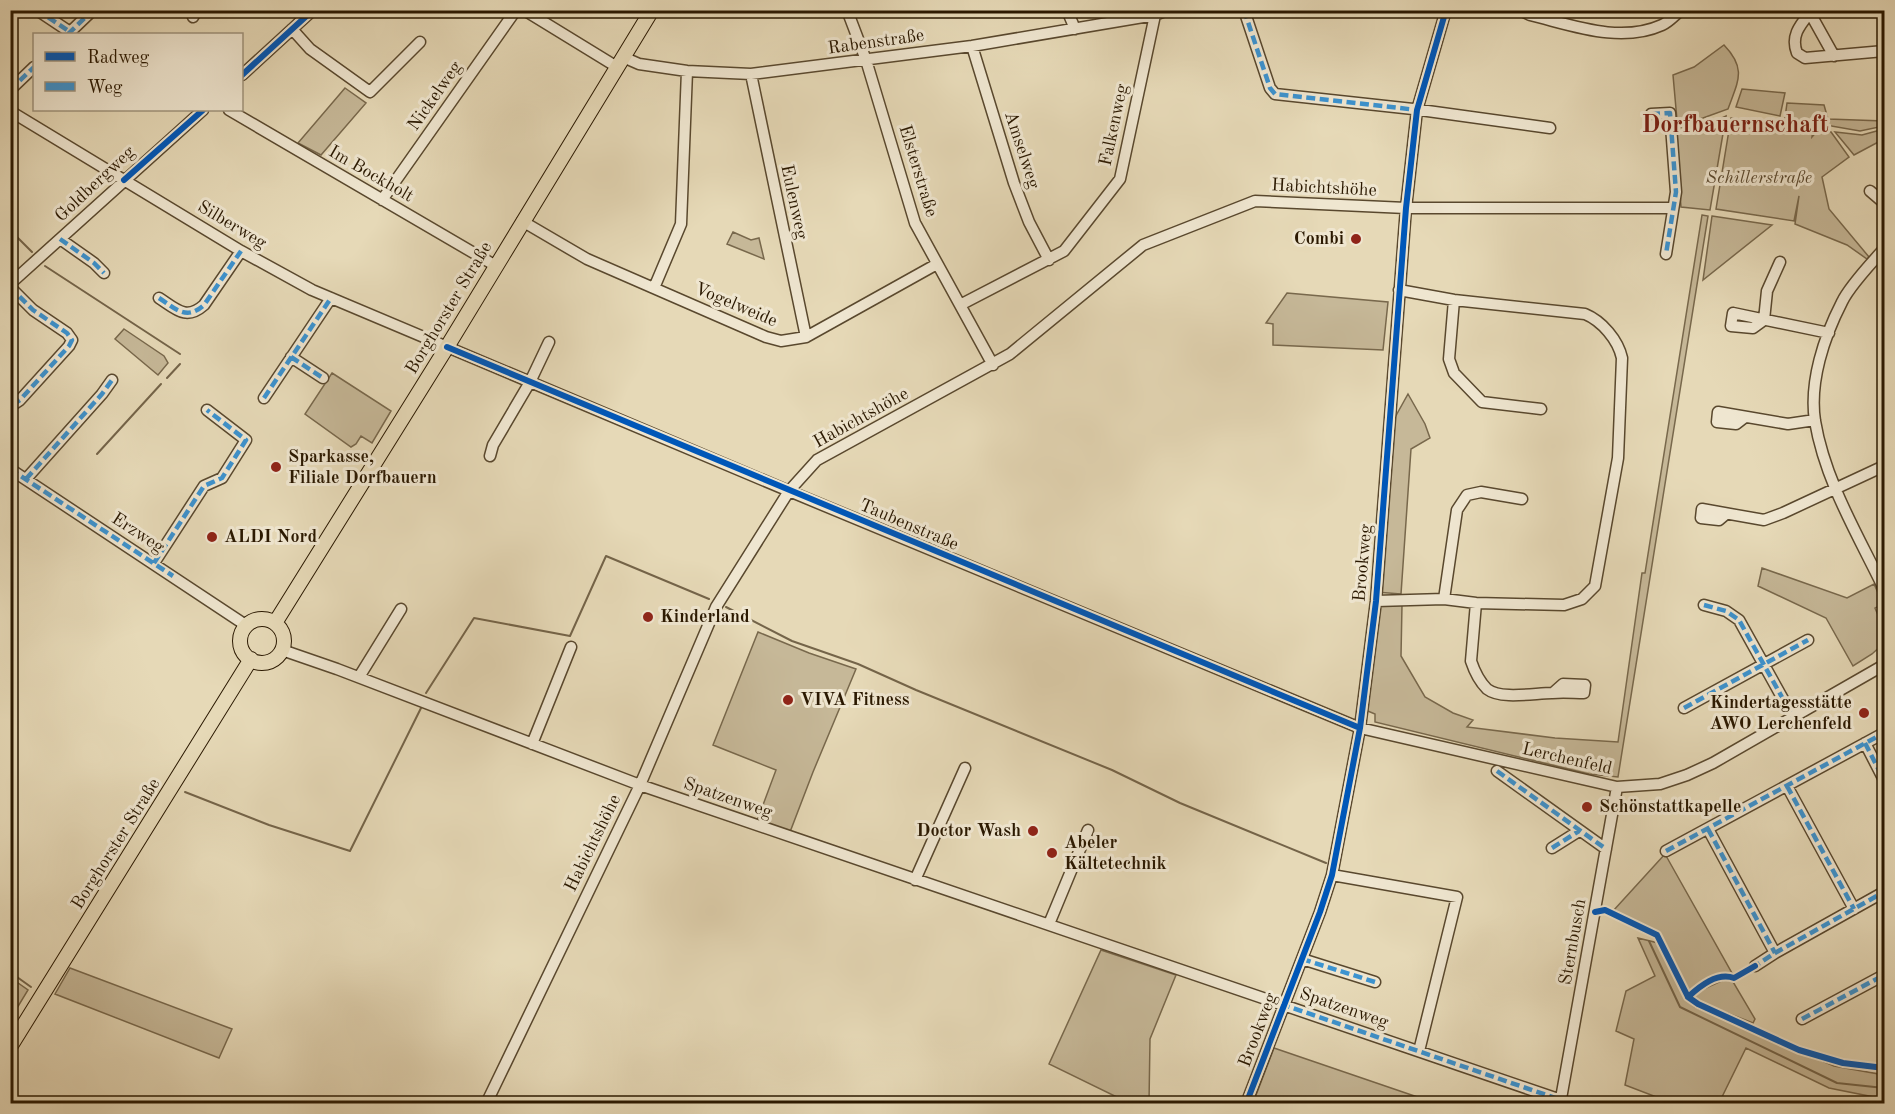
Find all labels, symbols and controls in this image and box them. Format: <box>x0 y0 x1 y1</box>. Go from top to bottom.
street label: Rabenstraße <box>827 26 925 58</box>
legend <box>33 33 243 111</box>
text: Radweg <box>87 49 150 67</box>
street label: Nickelweg <box>405 58 466 134</box>
text: Weg <box>87 79 123 97</box>
street label: Falkenweg <box>1097 82 1132 168</box>
street label: Amselweg <box>1001 109 1043 191</box>
district label: Dorfbauernschaft <box>1641 114 1829 138</box>
street label: Elsterstraße <box>895 123 941 219</box>
street label: Goldbergweg <box>52 142 139 225</box>
street label: Im Bockholt <box>325 142 417 206</box>
street label: Eulenweg <box>777 163 811 241</box>
park label: Schillerstraße <box>1706 169 1812 187</box>
street label: Habichtshöhe <box>1271 176 1377 200</box>
street label: Silberweg <box>194 197 270 253</box>
place label: Combi <box>1294 230 1344 248</box>
marker: Combi <box>1349 232 1363 246</box>
street label: Borghorster Straße <box>402 239 496 377</box>
street label: Vogelweide <box>692 280 780 330</box>
street label: Habichtshöhe <box>810 385 912 451</box>
place label: Sparkasse, Filiale Dorfbauern <box>288 448 437 487</box>
marker: Sparkasse, Filiale Dorfbauern <box>269 460 283 474</box>
street label: Taubenstraße <box>857 496 961 554</box>
street label: Erzweg <box>108 509 168 557</box>
street label: Brookweg <box>1351 523 1375 603</box>
place label: ALDI Nord <box>224 528 317 546</box>
marker: ALDI Nord <box>205 530 219 544</box>
place label: Kinderland <box>660 608 750 626</box>
marker: Kinderland <box>641 610 655 624</box>
place label: VIVA Fitness <box>800 691 910 709</box>
marker: VIVA Fitness <box>781 693 795 707</box>
place label: Kindertagesstätte AWO Lerchenfeld <box>1710 694 1852 733</box>
marker: Kindertagesstätte AWO Lerchenfeld <box>1857 706 1871 720</box>
street label: Lerchenfeld <box>1520 740 1614 778</box>
street label: Spatzenweg <box>681 774 775 822</box>
street label: Borghorster Straße <box>68 775 164 913</box>
street label: Habichtshöhe <box>562 792 624 894</box>
place label: Schönstattkapelle <box>1599 798 1741 816</box>
marker: Schönstattkapelle <box>1580 800 1594 814</box>
place label: Doctor Wash <box>916 822 1021 840</box>
marker: Doctor Wash <box>1026 824 1040 838</box>
place label: Abeler Kältetechnik <box>1064 834 1167 873</box>
marker: Abeler Kältetechnik <box>1045 846 1059 860</box>
street label: Sternbusch <box>1557 897 1589 986</box>
street label: Spatzenweg <box>1297 984 1391 1032</box>
street label: Brookweg <box>1236 990 1280 1070</box>

